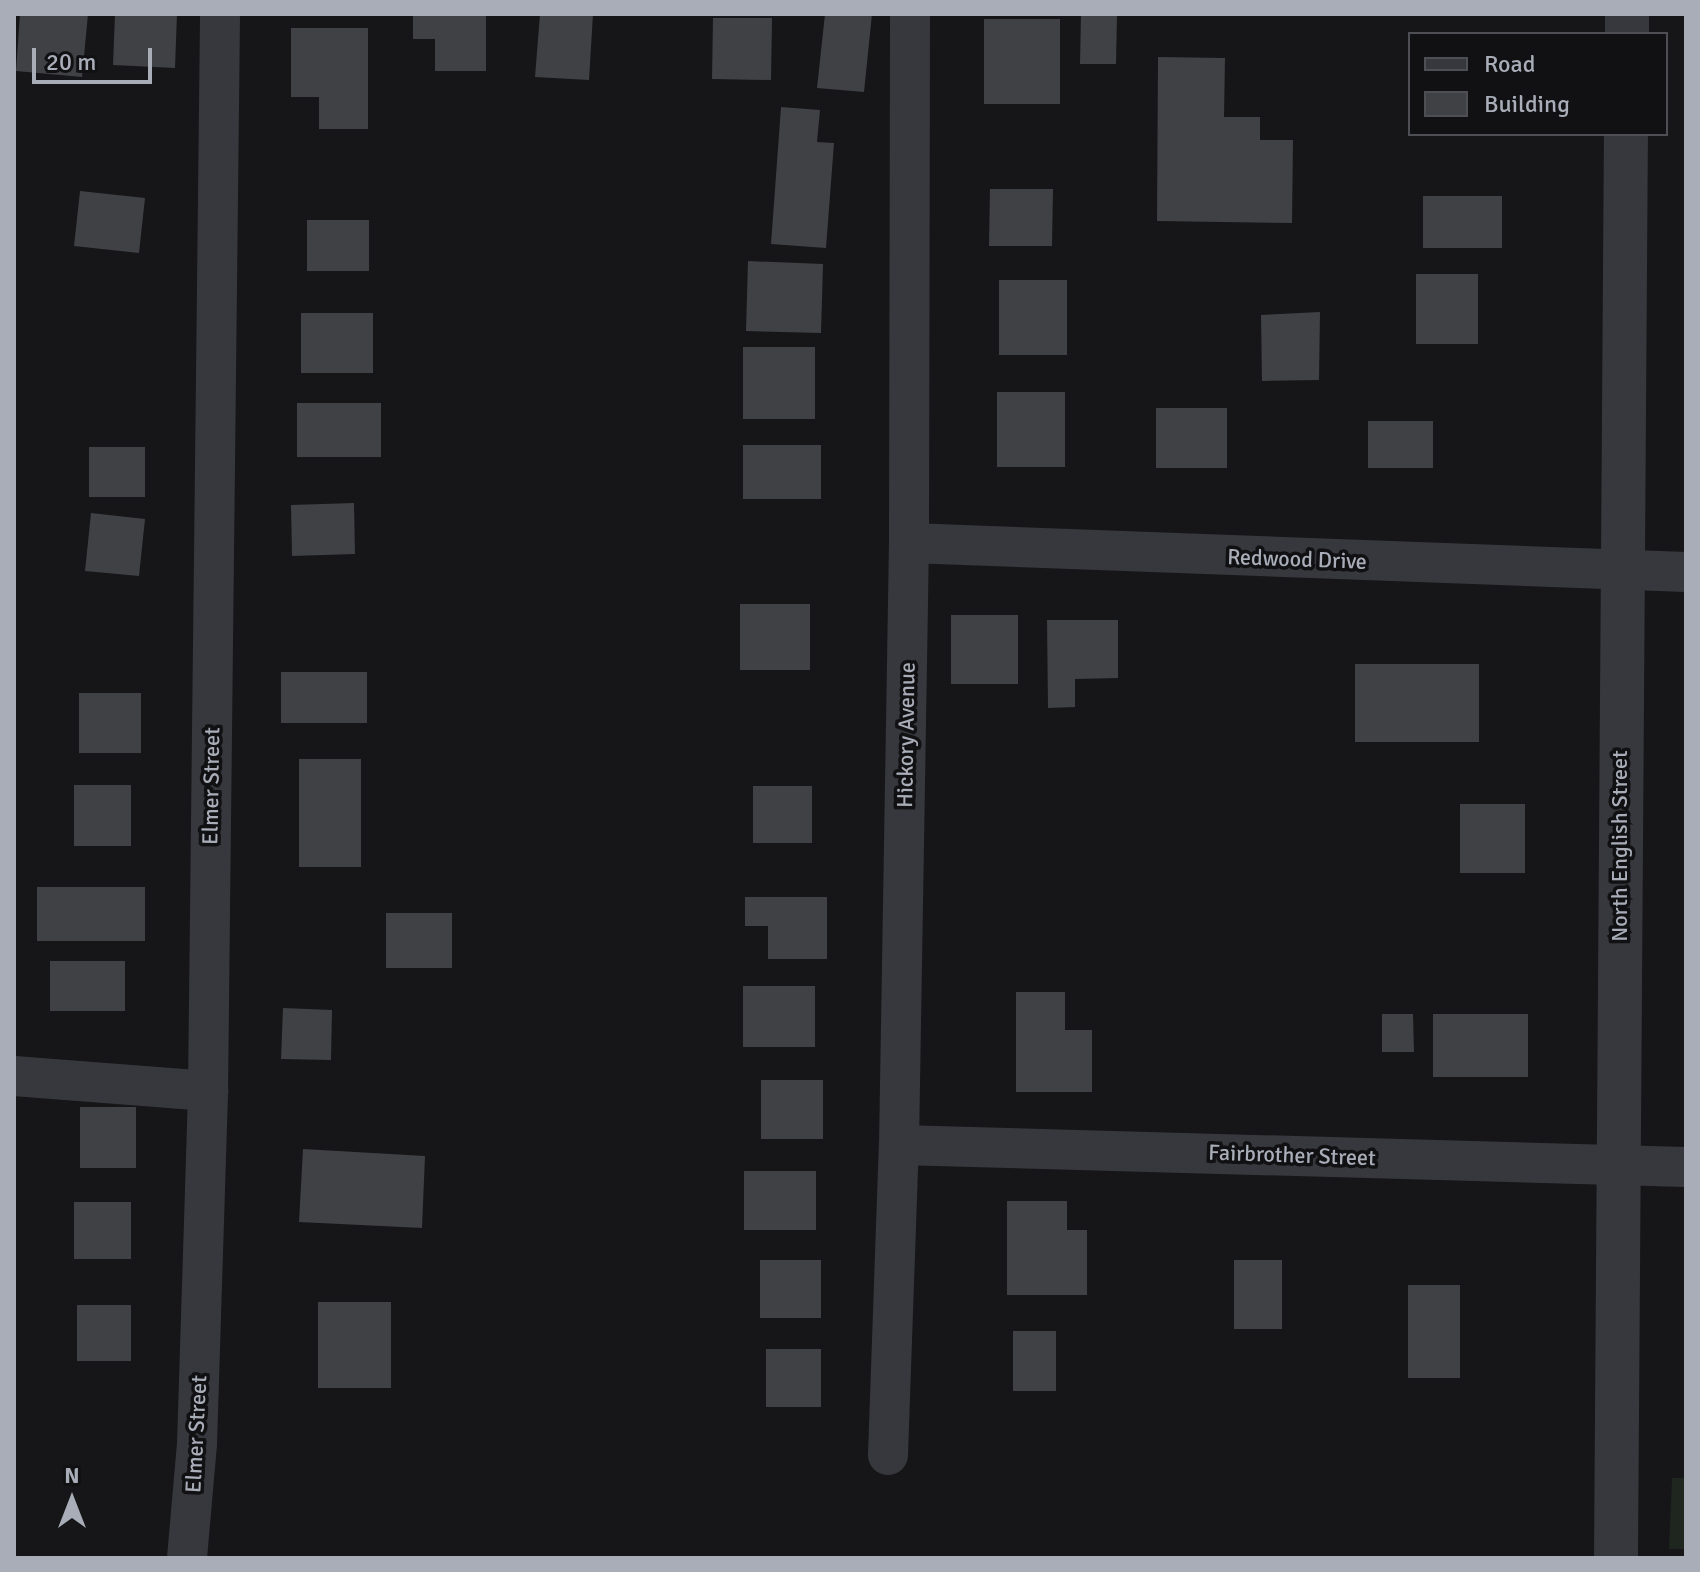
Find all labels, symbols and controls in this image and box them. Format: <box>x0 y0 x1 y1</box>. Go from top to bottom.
scale bar <box>36 32 156 82</box>
legend <box>1408 32 1668 136</box>
text: 20 m <box>46 47 96 77</box>
text: Road <box>1484 49 1535 79</box>
text: Building <box>1484 89 1570 119</box>
street label: Redwood Drive <box>1227 543 1367 575</box>
street label: Hickory Avenue <box>892 662 920 808</box>
street label: Elmer Street <box>197 727 225 845</box>
street label: North English Street <box>1607 750 1633 942</box>
street label: Fairbrother Street <box>1208 1139 1376 1171</box>
street label: Elmer Street <box>180 1375 212 1493</box>
north arrow <box>32 1460 112 1540</box>
text: N <box>64 1462 80 1489</box>

